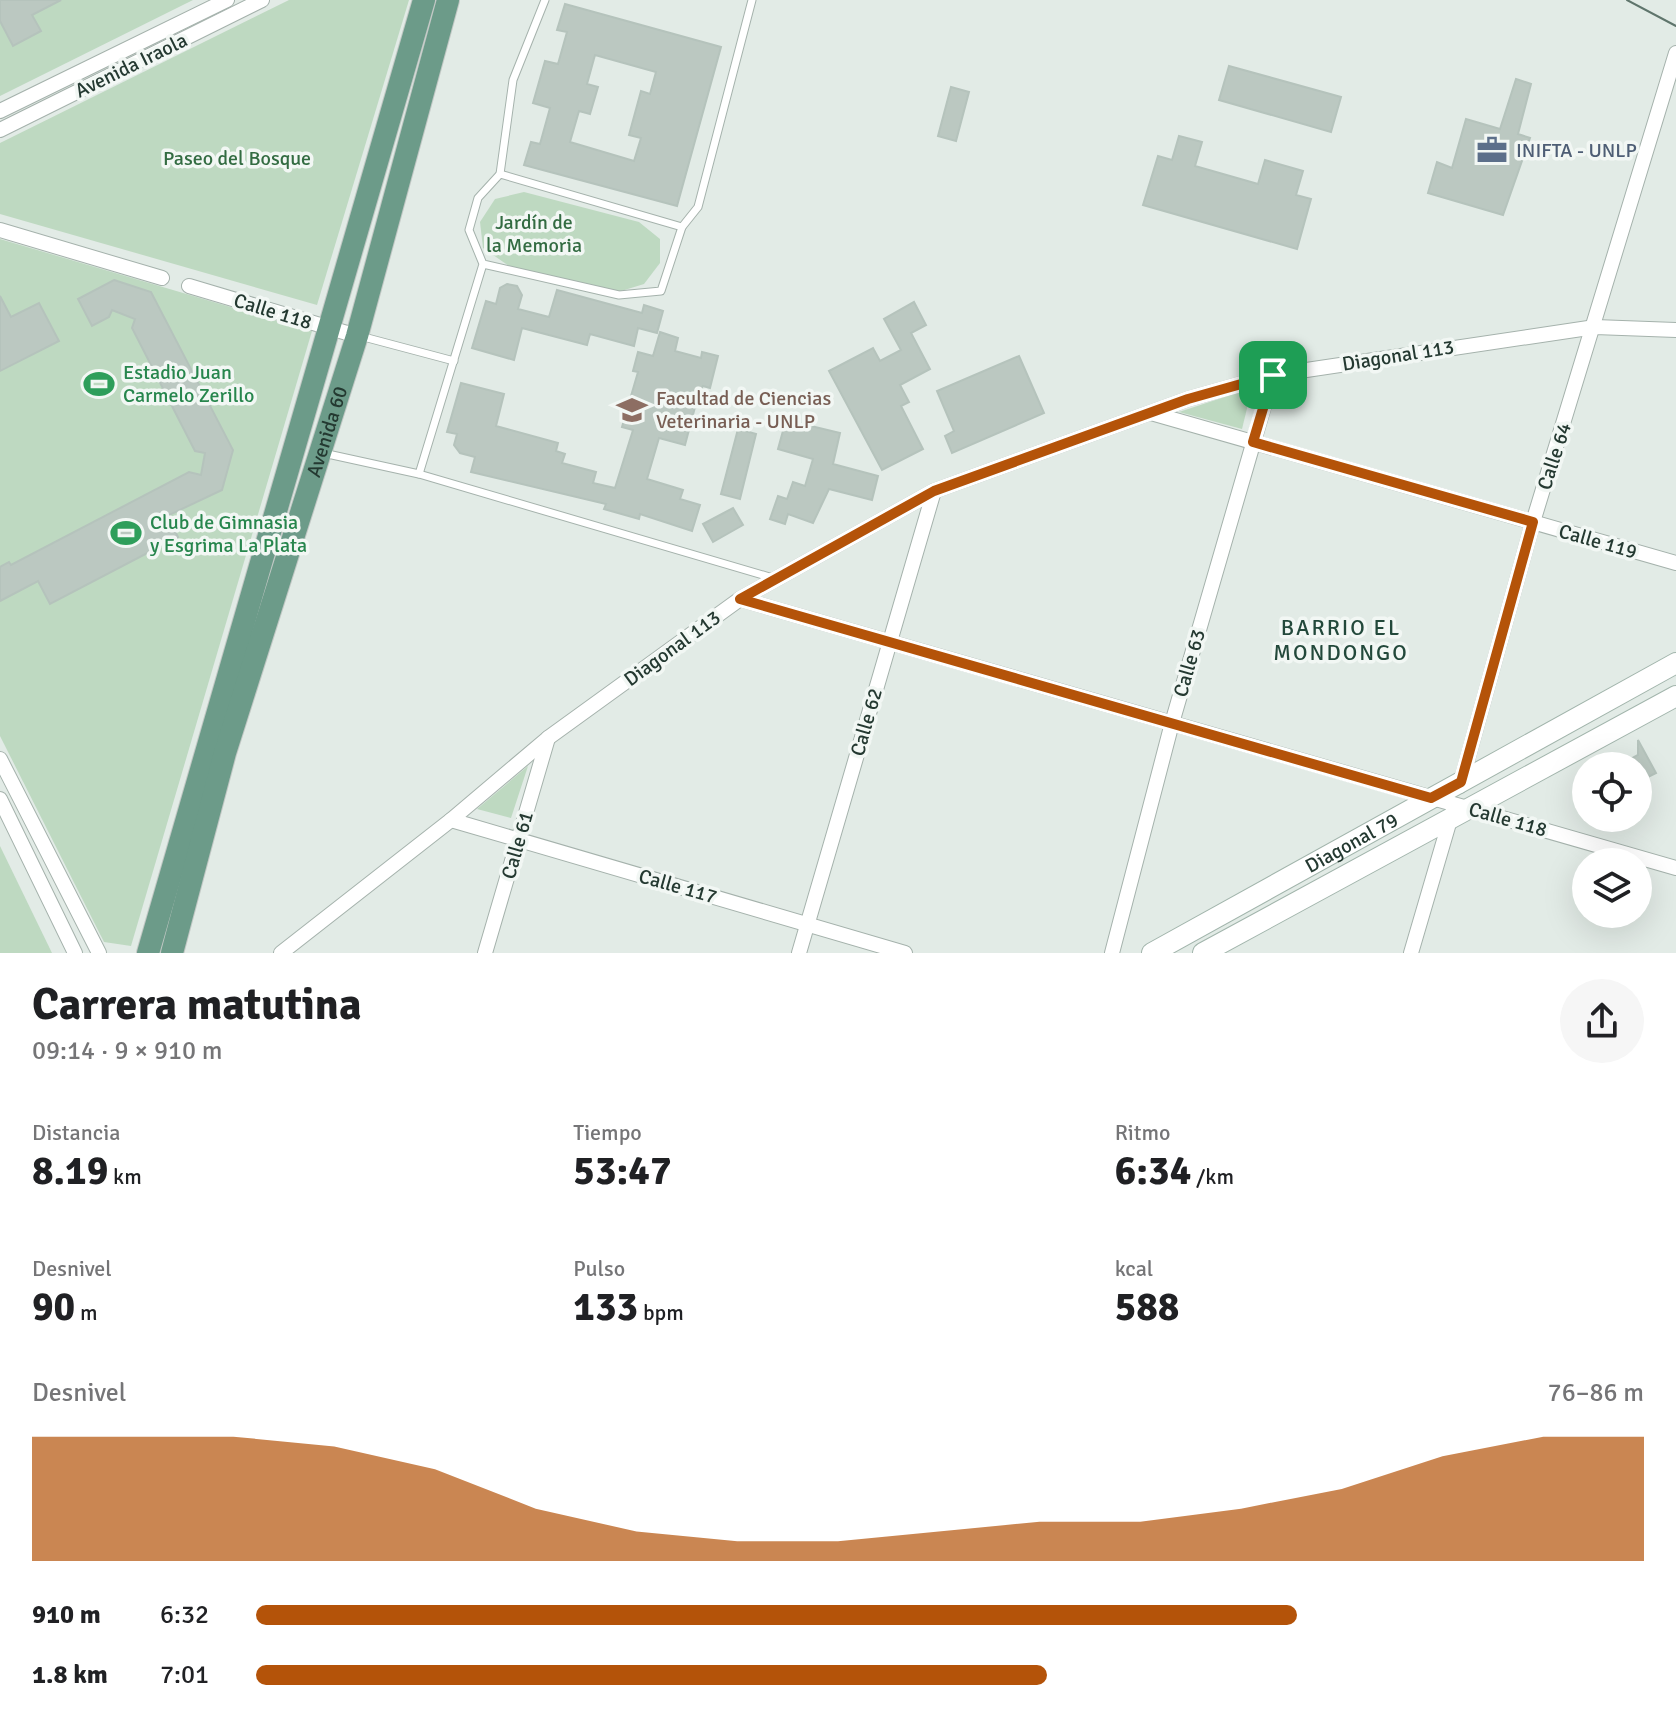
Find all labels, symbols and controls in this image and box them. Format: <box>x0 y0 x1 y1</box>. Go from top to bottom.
street label: Avenida Iraola <box>71 28 191 103</box>
office icon: INIFTA - UNLP <box>1475 133 1509 167</box>
place label: INIFTA - UNLP <box>1516 138 1637 163</box>
park label: Paseo del Bosque <box>163 146 311 171</box>
park label: Jardín de la Memoria <box>486 210 582 258</box>
street label: Calle 118 <box>231 288 315 335</box>
street label: Diagonal 113 <box>1340 334 1456 377</box>
pin <box>1239 341 1307 409</box>
icon: arrive <box>1251 353 1295 397</box>
place label: Estadio Juan Carmelo Zerillo <box>123 360 254 408</box>
sports icon: Estadio Juan Carmelo Zerillo <box>82 367 116 401</box>
street label: Avenida 60 <box>301 383 353 480</box>
place label: Facultad de Ciencias Veterinaria - UNLP <box>656 386 831 434</box>
school or university icon: Facultad de Ciencias Veterinaria - UNLP <box>615 393 649 427</box>
street label: Calle 64 <box>1532 419 1577 493</box>
place label: Club de Gimnasia y Esgrima La Plata <box>150 510 307 558</box>
sports icon: Club de Gimnasia y Esgrima La Plata <box>109 516 143 550</box>
street label: Calle 119 <box>1556 518 1640 565</box>
street label: Diagonal 113 <box>619 605 725 692</box>
district label: BARRIO EL MONDONGO <box>1273 614 1409 666</box>
street label: Calle 63 <box>1168 626 1211 700</box>
street label: Calle 62 <box>845 685 888 759</box>
map controls <box>1572 752 1652 928</box>
button: locate <box>1572 752 1652 832</box>
street label: Calle 118 <box>1466 796 1550 843</box>
street label: Diagonal 79 <box>1301 807 1403 879</box>
street label: Calle 61 <box>496 808 539 882</box>
button: layers <box>1572 848 1652 928</box>
street label: Calle 117 <box>636 863 720 910</box>
text: Carrera matutina <box>32 978 362 1032</box>
button: share <box>1560 979 1644 1063</box>
text: 09:14 · 9 × 910 m <box>32 1035 223 1067</box>
text: Distancia <box>32 1119 120 1146</box>
text: Tiempo <box>573 1119 642 1146</box>
text: Ritmo <box>1115 1119 1170 1146</box>
text: 8.19 <box>32 1146 108 1196</box>
text: 53:47 <box>573 1146 672 1196</box>
text: 6:34 <box>1115 1146 1191 1196</box>
text: km <box>108 1163 142 1190</box>
text: /km <box>1191 1163 1234 1190</box>
text: Desnivel <box>32 1255 112 1282</box>
text: Pulso <box>573 1255 625 1282</box>
text: kcal <box>1115 1255 1153 1282</box>
text: 90 <box>32 1282 75 1332</box>
text: 133 <box>573 1282 638 1332</box>
text: 588 <box>1115 1282 1179 1332</box>
text: m <box>75 1299 98 1326</box>
text: bpm <box>638 1299 684 1326</box>
text: Desnivel <box>32 1377 126 1409</box>
text: 76–86 m <box>1548 1377 1644 1409</box>
text: 910 m <box>32 1599 101 1631</box>
text: 6:32 <box>160 1599 209 1631</box>
text: 1.8 km <box>32 1659 108 1691</box>
text: 7:01 <box>160 1659 209 1691</box>

